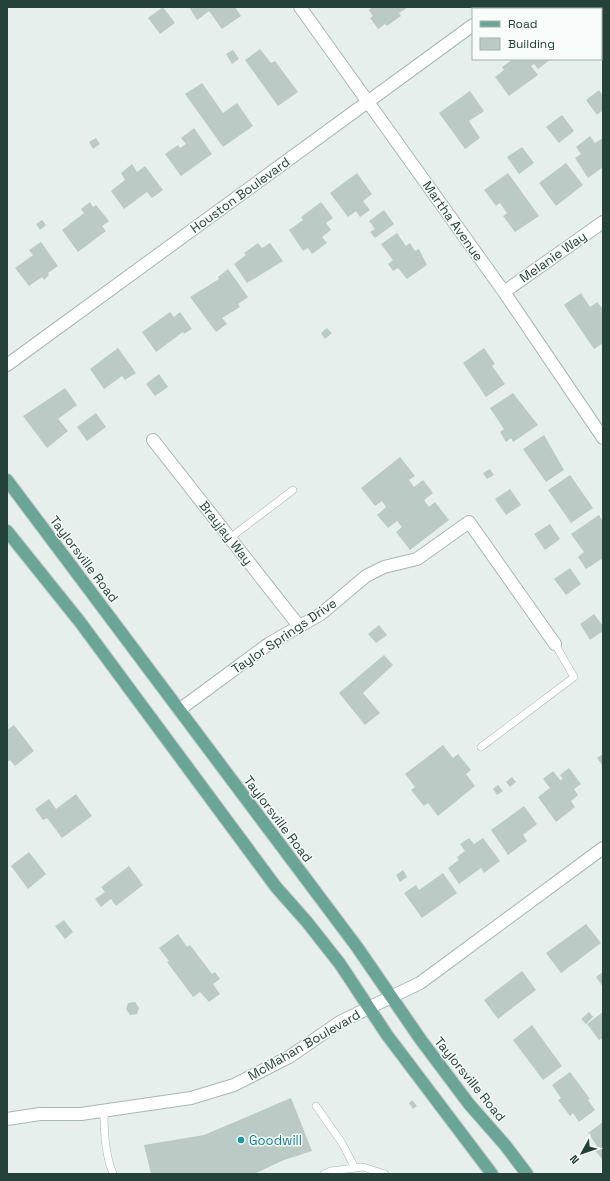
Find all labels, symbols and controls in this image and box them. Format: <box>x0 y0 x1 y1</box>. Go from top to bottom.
legend <box>472 8 602 60</box>
text: Road <box>508 16 537 32</box>
text: Building <box>508 36 555 52</box>
street label: Houston Boulevard <box>187 153 293 237</box>
street label: Martha Avenue <box>419 178 487 264</box>
street label: Melanie Way <box>516 228 590 286</box>
street label: Brayjay Way <box>196 498 256 568</box>
street label: Taylorsville Road <box>46 512 122 606</box>
street label: Taylor Springs Drive <box>228 594 340 678</box>
street label: Taylorsville Road <box>240 772 316 866</box>
street label: McMahan Boulevard <box>245 1006 363 1084</box>
street label: Taylorsville Road <box>431 1033 509 1125</box>
place label: Goodwill <box>249 1132 302 1149</box>
north arrow <box>562 1133 602 1173</box>
marker: Goodwill <box>236 1135 246 1145</box>
text: N <box>567 1152 582 1167</box>

